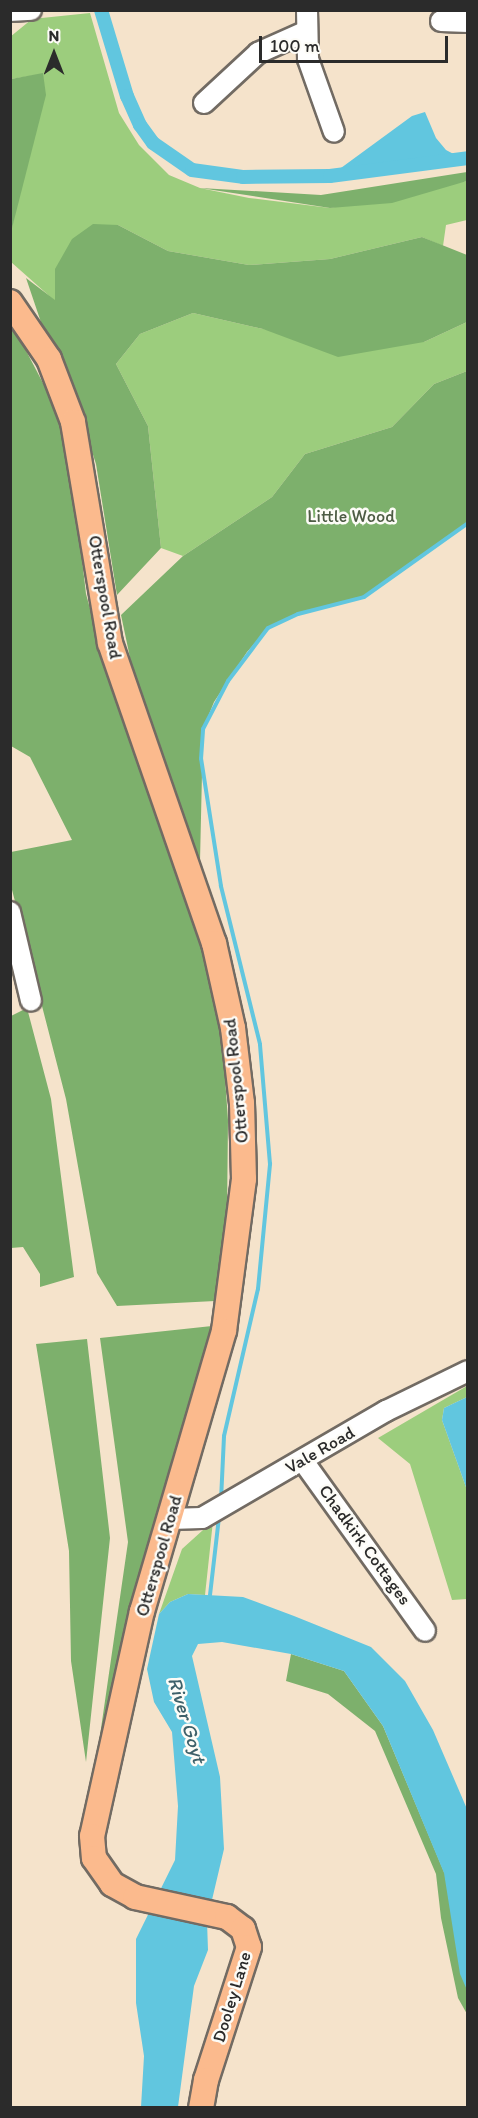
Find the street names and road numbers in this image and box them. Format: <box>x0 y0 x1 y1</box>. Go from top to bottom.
street label: Otterspool Road <box>83 533 127 661</box>
street label: Otterspool Road <box>219 1018 253 1144</box>
street label: Vale Road <box>282 1422 358 1478</box>
street label: Chadkirk Cottages <box>314 1481 416 1609</box>
street label: Otterspool Road <box>131 1493 187 1619</box>
street label: Dooley Lane <box>208 1949 256 2045</box>

